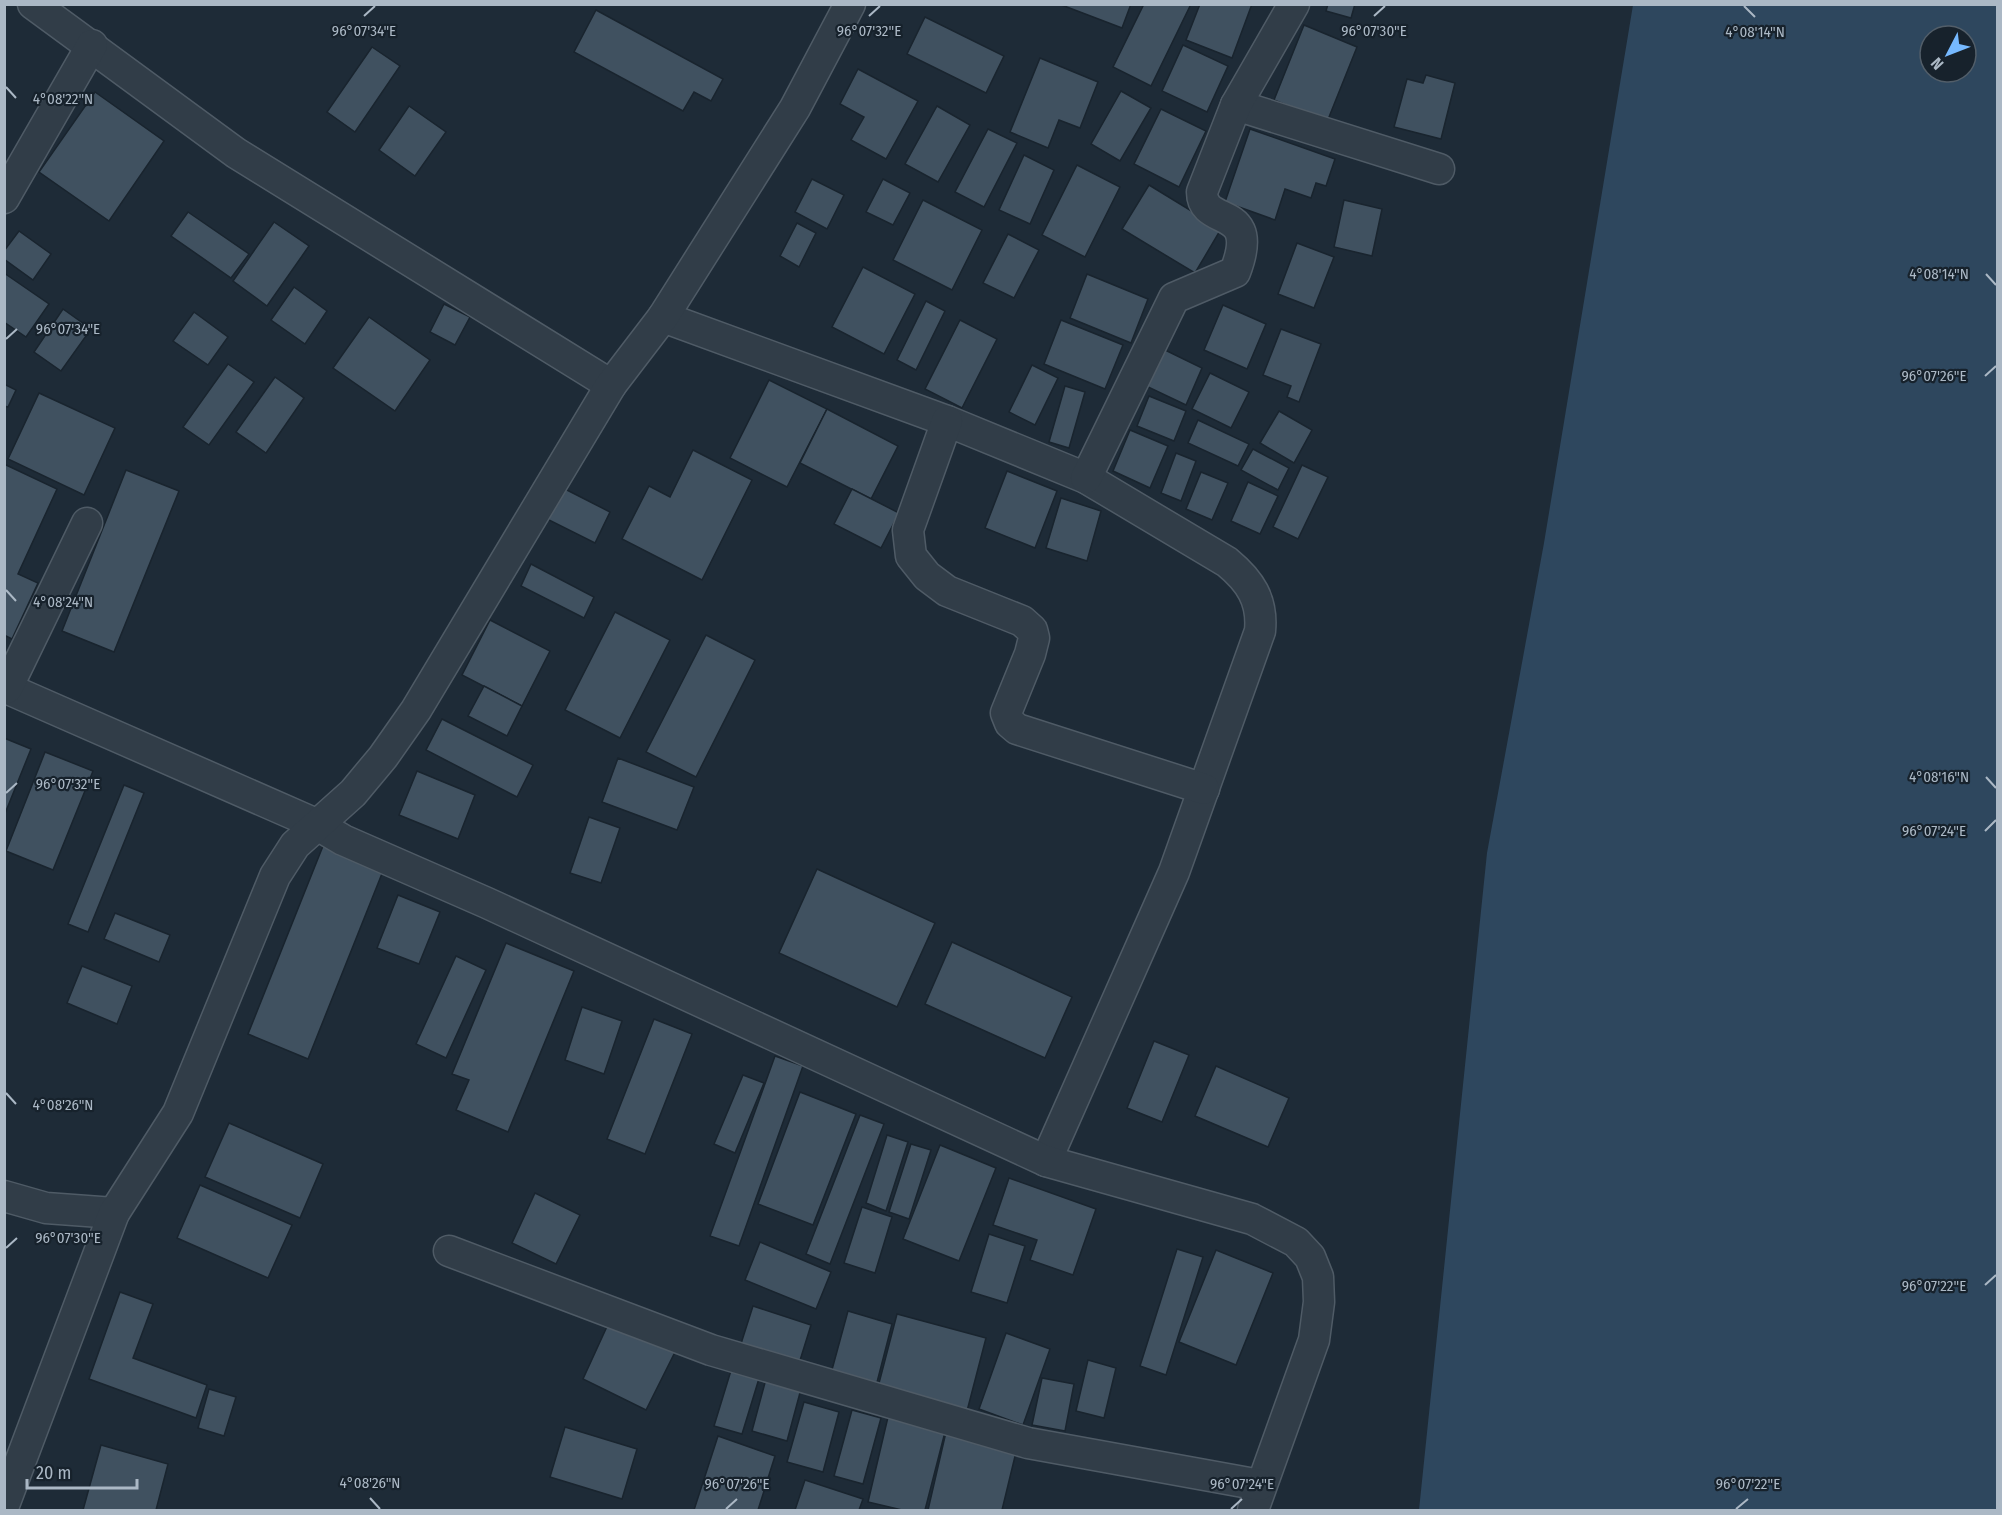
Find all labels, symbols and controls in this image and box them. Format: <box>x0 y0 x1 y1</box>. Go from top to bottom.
text: 96°07'34"E <box>332 22 396 40</box>
text: 96°07'32"E <box>837 22 901 40</box>
text: 96°07'30"E <box>1341 22 1407 40</box>
text: 4°08'14"N <box>1725 23 1785 41</box>
north arrow <box>1918 24 1978 84</box>
text: N <box>1927 54 1947 74</box>
text: 4°08'22"N <box>33 90 93 108</box>
text: 4°08'14"N <box>1909 265 1969 283</box>
text: 96°07'34"E <box>36 320 100 338</box>
text: 96°07'26"E <box>1902 367 1966 385</box>
text: 4°08'24"N <box>33 593 93 611</box>
text: 4°08'16"N <box>1909 768 1969 786</box>
text: 96°07'32"E <box>36 775 100 793</box>
text: 96°07'24"E <box>1902 822 1966 840</box>
text: 4°08'26"N <box>33 1096 93 1114</box>
text: 96°07'30"E <box>35 1229 101 1247</box>
text: 96°07'22"E <box>1902 1277 1966 1295</box>
scale bar <box>27 1452 136 1490</box>
text: 20 m <box>36 1462 71 1484</box>
text: 4°08'26"N <box>340 1474 400 1492</box>
text: 96°07'26"E <box>705 1475 769 1493</box>
text: 96°07'24"E <box>1210 1475 1274 1493</box>
text: 96°07'22"E <box>1716 1475 1780 1493</box>

